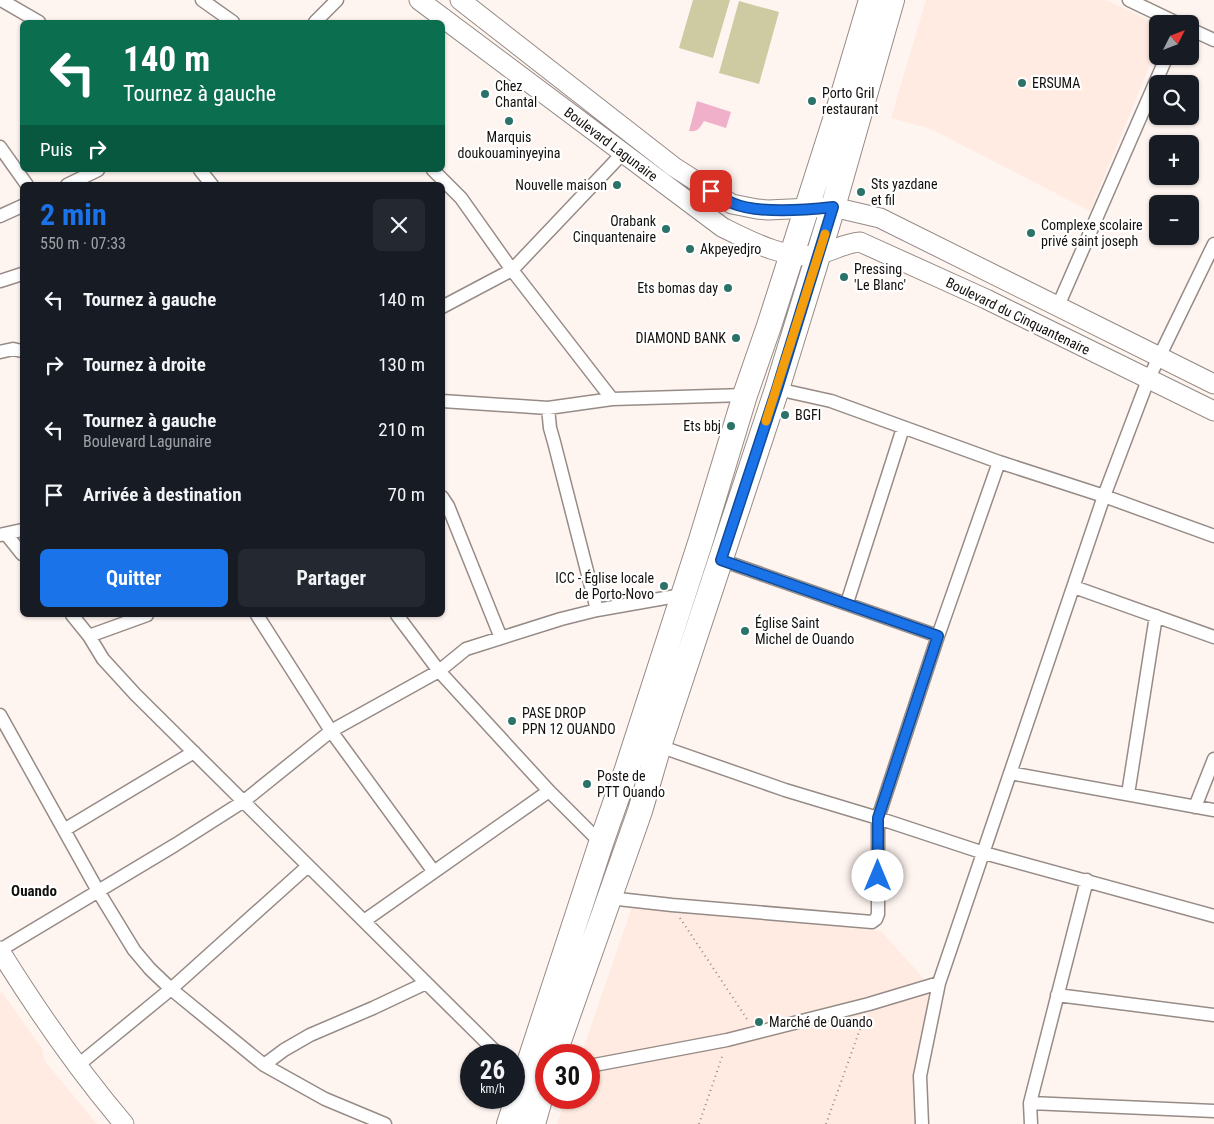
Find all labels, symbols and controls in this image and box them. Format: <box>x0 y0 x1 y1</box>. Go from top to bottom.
north arrow <box>1149 15 1199 65</box>
map controls <box>1149 15 1199 245</box>
text: 140 m <box>123 39 210 80</box>
icon: left <box>40 40 105 105</box>
place label: ERSUMA <box>1032 75 1080 91</box>
button: search <box>1149 75 1199 125</box>
marker: ERSUMA <box>1016 77 1028 89</box>
place label: Chez Chantal <box>495 78 537 110</box>
text: Tournez à gauche <box>123 81 276 106</box>
place label: Porto Gril restaurant <box>822 85 878 117</box>
marker: Chez Chantal <box>479 88 491 100</box>
marker: Porto Gril restaurant <box>806 95 818 107</box>
street label: Boulevard Lagunaire <box>561 104 661 184</box>
marker: Marquis doukouaminyeyina <box>503 115 515 127</box>
place label: Marquis doukouaminyeyina <box>458 129 560 161</box>
icon: right <box>83 135 111 163</box>
button: + <box>1149 135 1199 185</box>
text: Puis <box>40 138 73 161</box>
pin <box>690 170 732 212</box>
place label: Sts yazdane et fil <box>871 176 938 208</box>
place label: Nouvelle maison <box>515 177 607 193</box>
icon: arrive <box>697 177 725 205</box>
marker: Nouvelle maison <box>611 179 623 191</box>
marker: Sts yazdane et fil <box>855 186 867 198</box>
button: − <box>1149 195 1199 245</box>
text: 2 min <box>40 197 107 232</box>
button: close <box>373 199 425 251</box>
place label: Orabank Cinquantenaire <box>573 213 657 245</box>
place label: Complexe scolaire privé saint joseph <box>1041 217 1143 249</box>
marker: Orabank Cinquantenaire <box>660 223 672 235</box>
marker: Complexe scolaire privé saint joseph <box>1025 227 1037 239</box>
text: 550 m · 07:33 <box>40 234 126 253</box>
place label: Akpeyedjro <box>700 241 761 257</box>
marker: Akpeyedjro <box>684 243 696 255</box>
place label: Pressing 'Le Blanc' <box>854 261 906 293</box>
marker: Pressing 'Le Blanc' <box>838 271 850 283</box>
street label: Boulevard du Cinquantenaire <box>943 274 1093 358</box>
place label: Ets bomas day <box>637 280 718 296</box>
marker: Ets bomas day <box>722 282 734 294</box>
icon: left <box>40 286 68 314</box>
text: Tournez à gauche <box>83 288 216 311</box>
text: 140 m <box>378 288 425 311</box>
place label: DIAMOND BANK <box>635 330 726 346</box>
marker: DIAMOND BANK <box>730 332 742 344</box>
icon: right <box>40 351 68 379</box>
text: Tournez à droite <box>83 353 206 376</box>
text: 130 m <box>378 353 425 376</box>
place label: BGFI <box>795 407 821 423</box>
text: Tournez à gauche <box>83 409 216 432</box>
marker: BGFI <box>779 409 791 421</box>
icon: left <box>40 416 68 444</box>
text: 210 m <box>378 418 425 441</box>
place label: Ets bbj <box>683 418 721 434</box>
marker: Ets bbj <box>725 420 737 432</box>
text: Boulevard Lagunaire <box>83 432 212 451</box>
icon: arrive <box>40 481 68 509</box>
text: Arrivée à destination <box>83 483 242 506</box>
text: 70 m <box>388 483 425 506</box>
button: Quitter <box>40 549 228 607</box>
button: Partager <box>238 549 425 607</box>
place label: ICC - Église locale de Porto-Novo <box>555 569 654 602</box>
marker: ICC - Église locale de Porto-Novo <box>658 580 670 592</box>
place label: Église Saint Michel de Ouando <box>755 614 854 647</box>
marker: Église Saint Michel de Ouando <box>739 625 751 637</box>
place label: PASE DROP PPN 12 OUANDO <box>522 705 616 737</box>
marker: PASE DROP PPN 12 OUANDO <box>506 715 518 727</box>
place label: Poste de PTT Ouando <box>597 768 665 800</box>
marker: Poste de PTT Ouando <box>581 778 593 790</box>
position arrow <box>851 849 903 901</box>
district label: Ouando <box>11 882 57 900</box>
place label: Marché de Ouando <box>769 1014 873 1030</box>
marker: Marché de Ouando <box>753 1016 765 1028</box>
speed limit sign: 30 <box>535 1044 600 1109</box>
text: 26 <box>480 1056 505 1085</box>
text: km/h <box>480 1082 505 1096</box>

